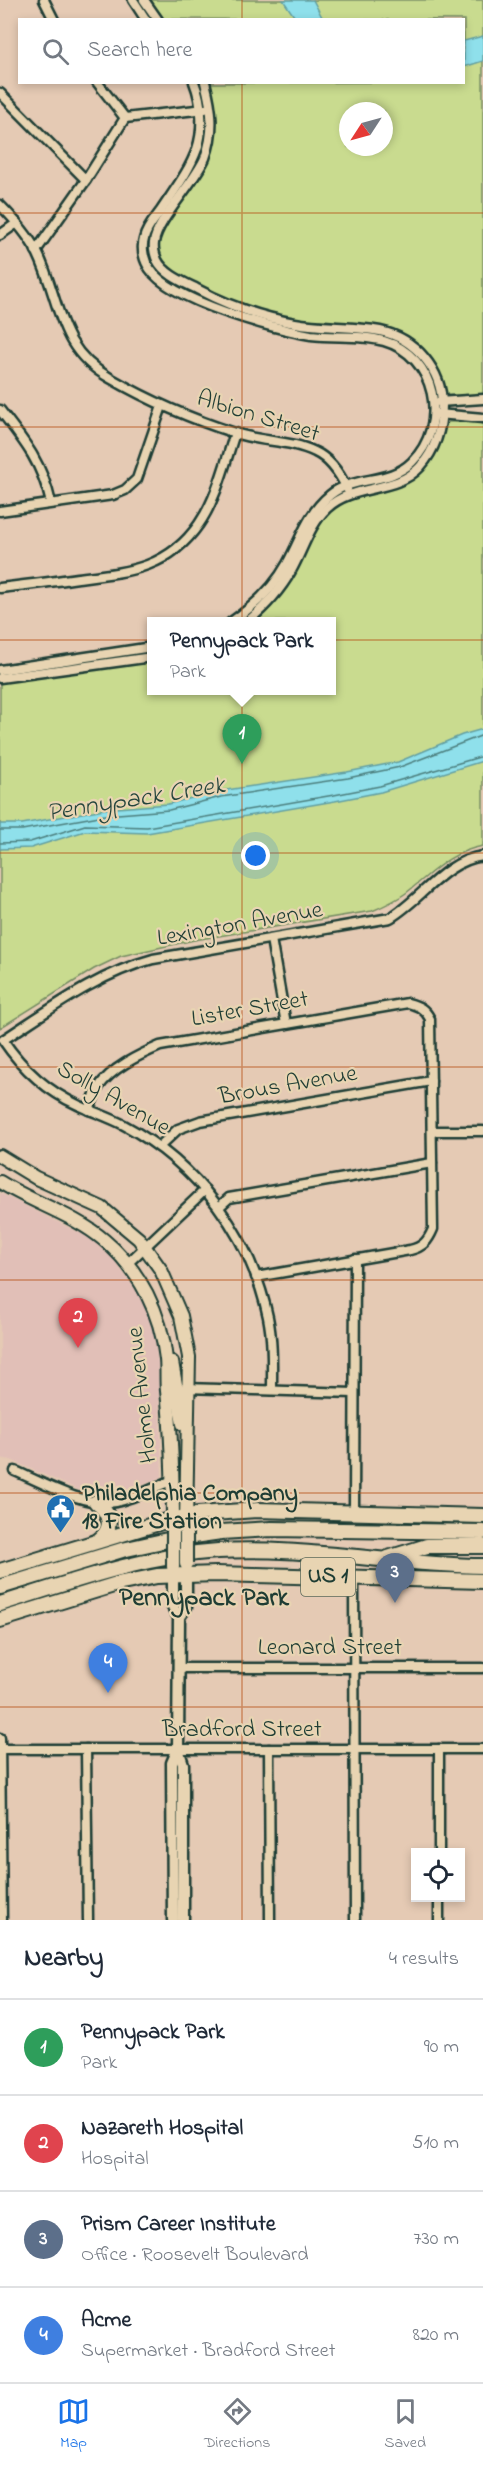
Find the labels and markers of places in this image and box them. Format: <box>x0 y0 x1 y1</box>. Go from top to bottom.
pin: 1 <box>222 714 262 764</box>
pin: 2 <box>58 1298 98 1348</box>
place label: Philadelphia Company 18 Fire Station <box>82 1477 298 1540</box>
public building icon: Philadelphia Company 18 Fire Station <box>45 1492 77 1534</box>
pin: 3 <box>376 1554 414 1603</box>
pin: 4 <box>88 1644 128 1693</box>

